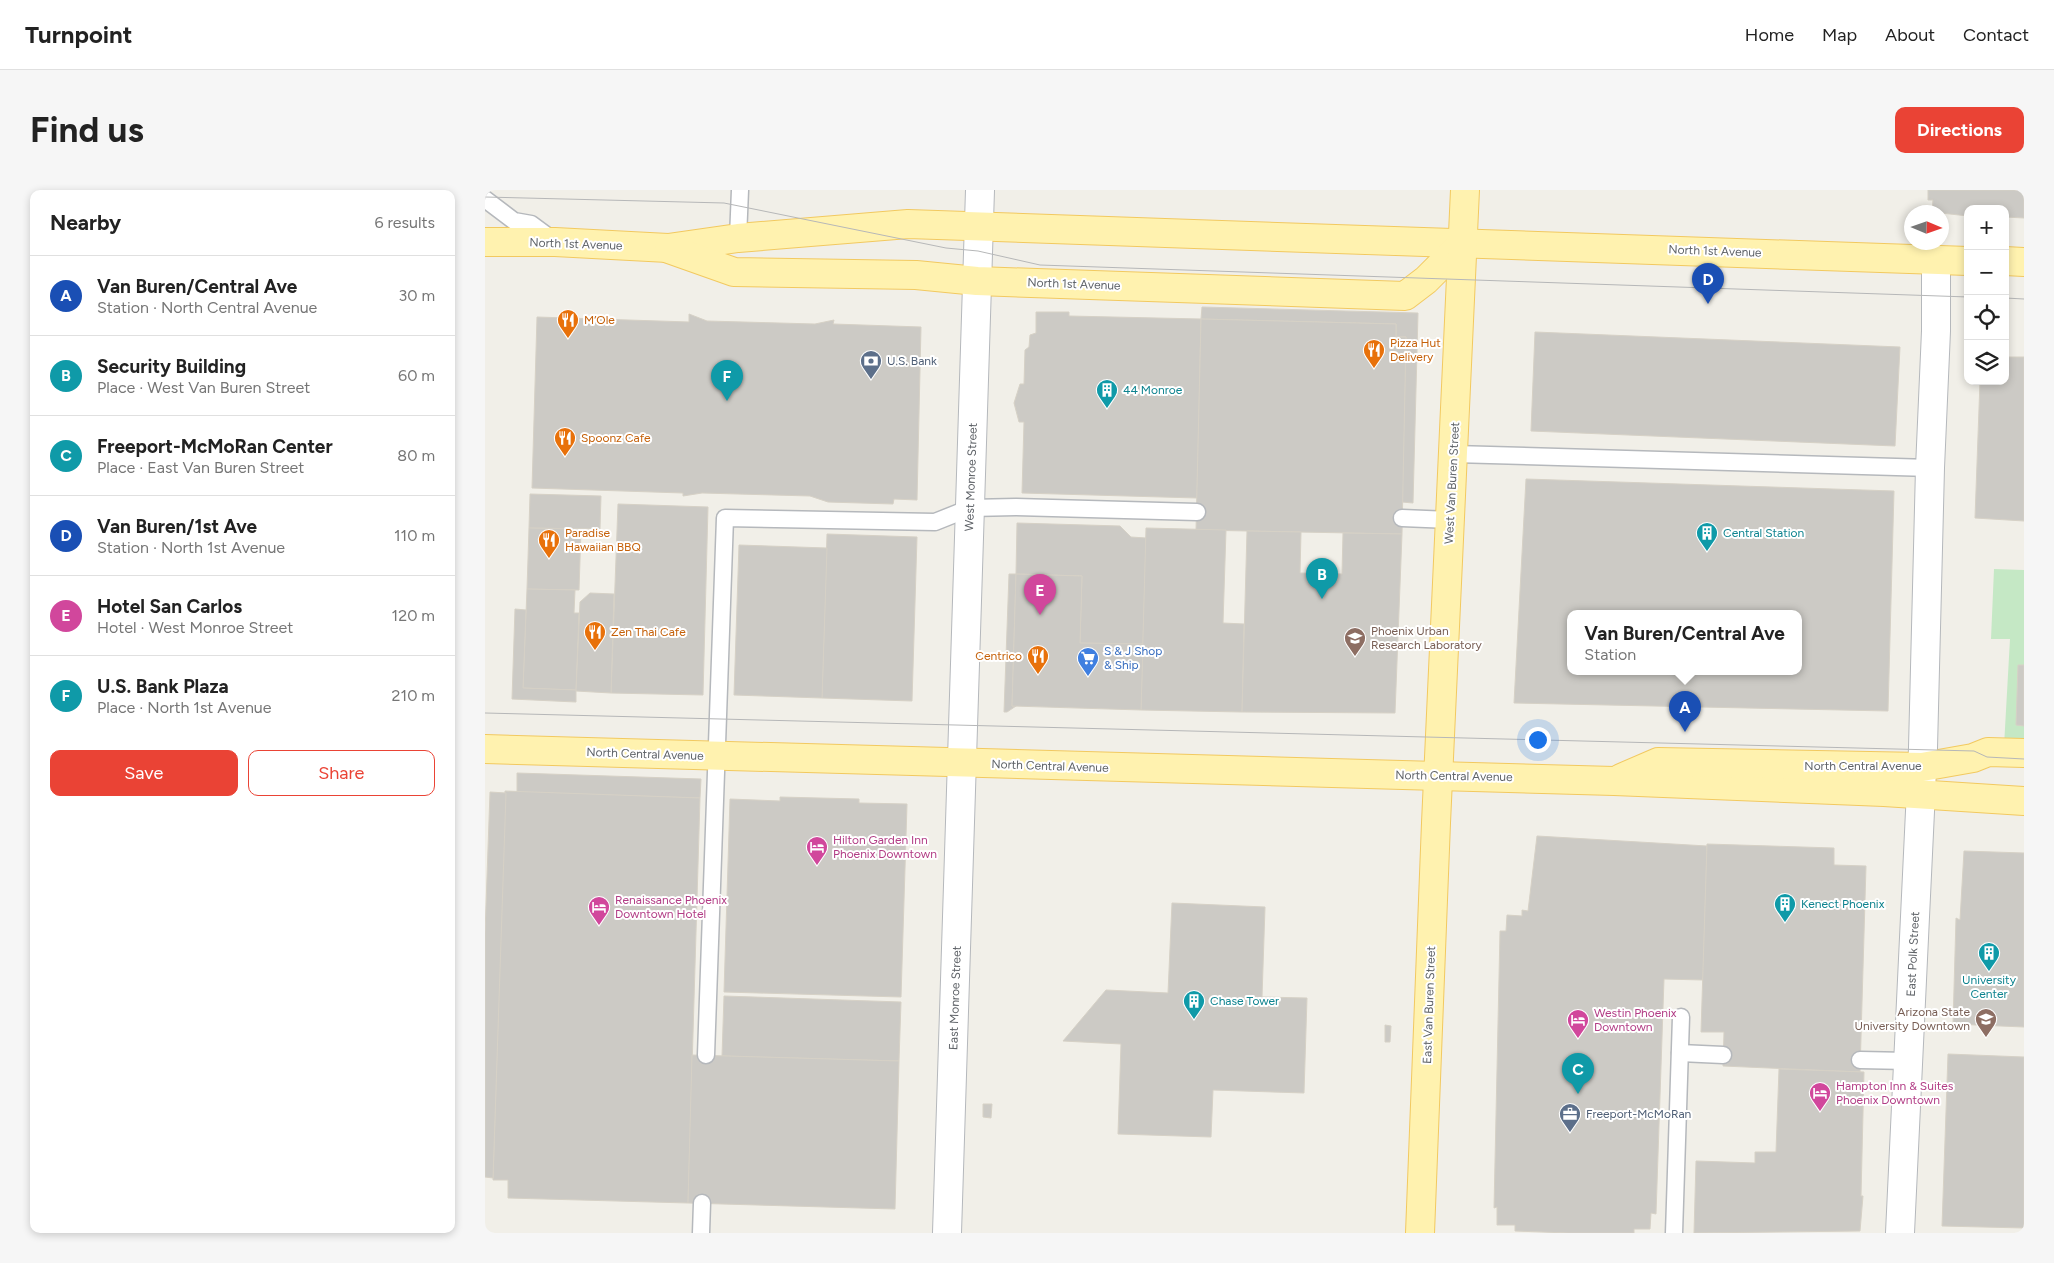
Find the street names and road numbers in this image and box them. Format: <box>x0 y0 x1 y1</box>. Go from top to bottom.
street label: North 1st Avenue <box>529 235 623 253</box>
street label: North 1st Avenue <box>1668 242 1762 260</box>
street label: North 1st Avenue <box>1027 275 1121 293</box>
street label: West Van Buren Street <box>1442 421 1462 544</box>
street label: West Monroe Street <box>962 422 980 532</box>
street label: North Central Avenue <box>586 745 704 763</box>
street label: North Central Avenue <box>991 757 1109 775</box>
street label: North Central Avenue <box>1804 759 1922 773</box>
street label: North Central Avenue <box>1395 768 1513 784</box>
street label: East Polk Street <box>1904 911 1922 997</box>
street label: East Monroe Street <box>946 945 964 1050</box>
street label: East Van Buren Street <box>1420 945 1438 1064</box>

